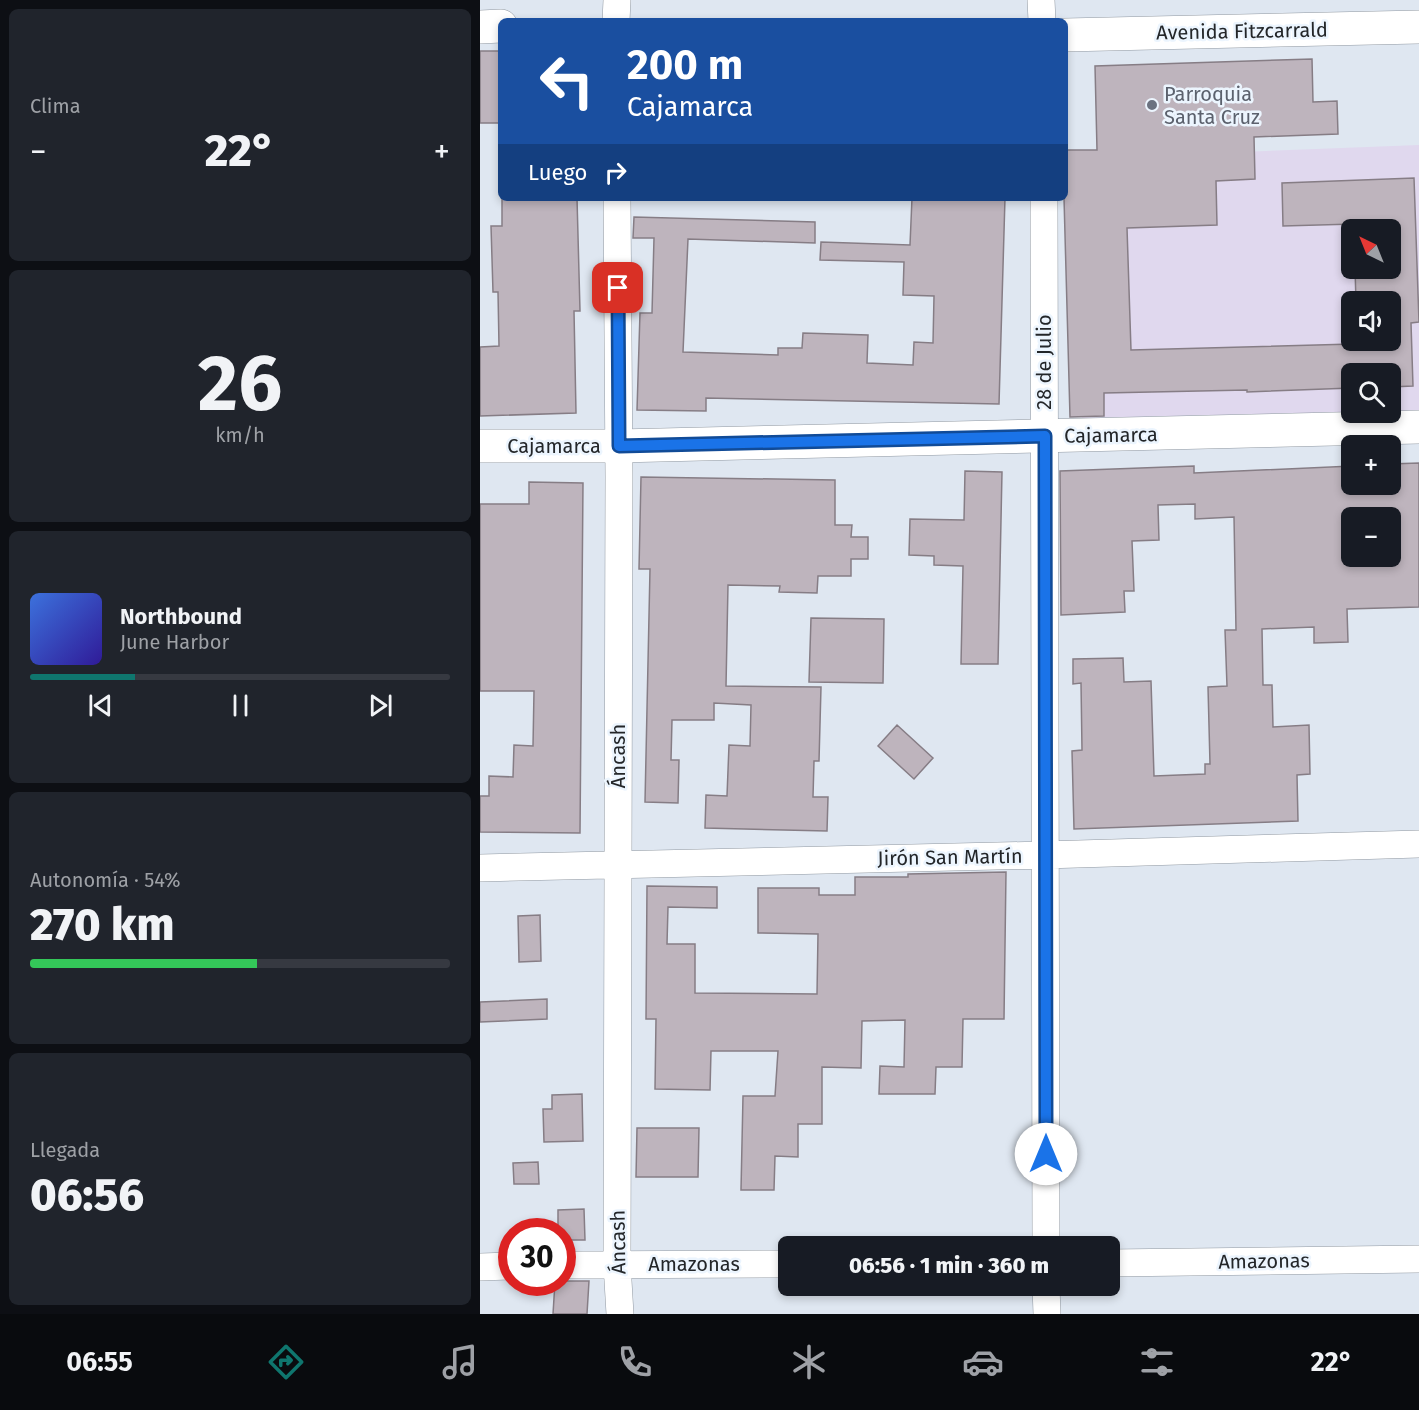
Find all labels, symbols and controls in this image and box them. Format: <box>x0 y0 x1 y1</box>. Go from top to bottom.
street label: Avenida Fitzcarrald <box>1156 18 1328 44</box>
text: 200 m <box>627 40 743 90</box>
icon: left <box>528 42 606 120</box>
place label: Parroquia Santa Cruz <box>1164 82 1260 129</box>
text: Cajamarca <box>627 91 753 123</box>
text: Clima <box>30 94 81 118</box>
marker: Parroquia Santa Cruz <box>1145 98 1159 112</box>
text: 22° <box>205 124 275 178</box>
text: − <box>30 132 47 172</box>
text: + <box>434 132 450 172</box>
icon: right <box>599 156 632 189</box>
text: Luego <box>528 159 587 186</box>
north arrow <box>1341 219 1401 279</box>
map controls <box>1341 219 1401 567</box>
pin <box>592 262 643 313</box>
icon: arrive <box>601 271 634 304</box>
button: sound <box>1341 291 1401 351</box>
street label: 28 de Julio <box>1032 314 1056 410</box>
text: 26 <box>198 337 282 431</box>
button: search <box>1341 363 1401 423</box>
street label: Cajamarca <box>1064 422 1158 448</box>
text: km/h <box>215 423 265 447</box>
street label: Cajamarca <box>507 434 601 458</box>
button: + <box>1341 435 1401 495</box>
button: − <box>1341 507 1401 567</box>
text: Northbound <box>120 603 242 630</box>
text: June Harbor <box>120 630 229 654</box>
icon: previous <box>84 689 117 722</box>
icon: pause <box>224 689 257 722</box>
icon: next <box>364 689 397 722</box>
street label: Áncash <box>606 724 630 788</box>
street label: Jirón San Martín <box>877 844 1023 870</box>
text: Autonomía · 54% <box>30 868 181 892</box>
text: 270 km <box>30 898 174 952</box>
position arrow <box>1014 1122 1078 1186</box>
text: Llegada <box>30 1138 100 1162</box>
text: 06:56 <box>30 1168 144 1222</box>
street label: Áncash <box>605 1210 631 1274</box>
speed limit sign: 30 <box>498 1218 576 1296</box>
street label: Amazonas <box>1218 1248 1310 1274</box>
street label: Amazonas <box>648 1252 740 1276</box>
text: 06:56 · 1 min · 360 m <box>849 1252 1049 1279</box>
icon: directions <box>265 1341 307 1383</box>
icon: music <box>439 1341 481 1383</box>
icon: phone <box>614 1341 656 1383</box>
icon: climate <box>788 1341 830 1383</box>
icon: car <box>962 1341 1004 1383</box>
icon: filters <box>1136 1341 1178 1383</box>
text: 06:55 <box>66 1346 133 1378</box>
text: 22° <box>1311 1346 1353 1378</box>

